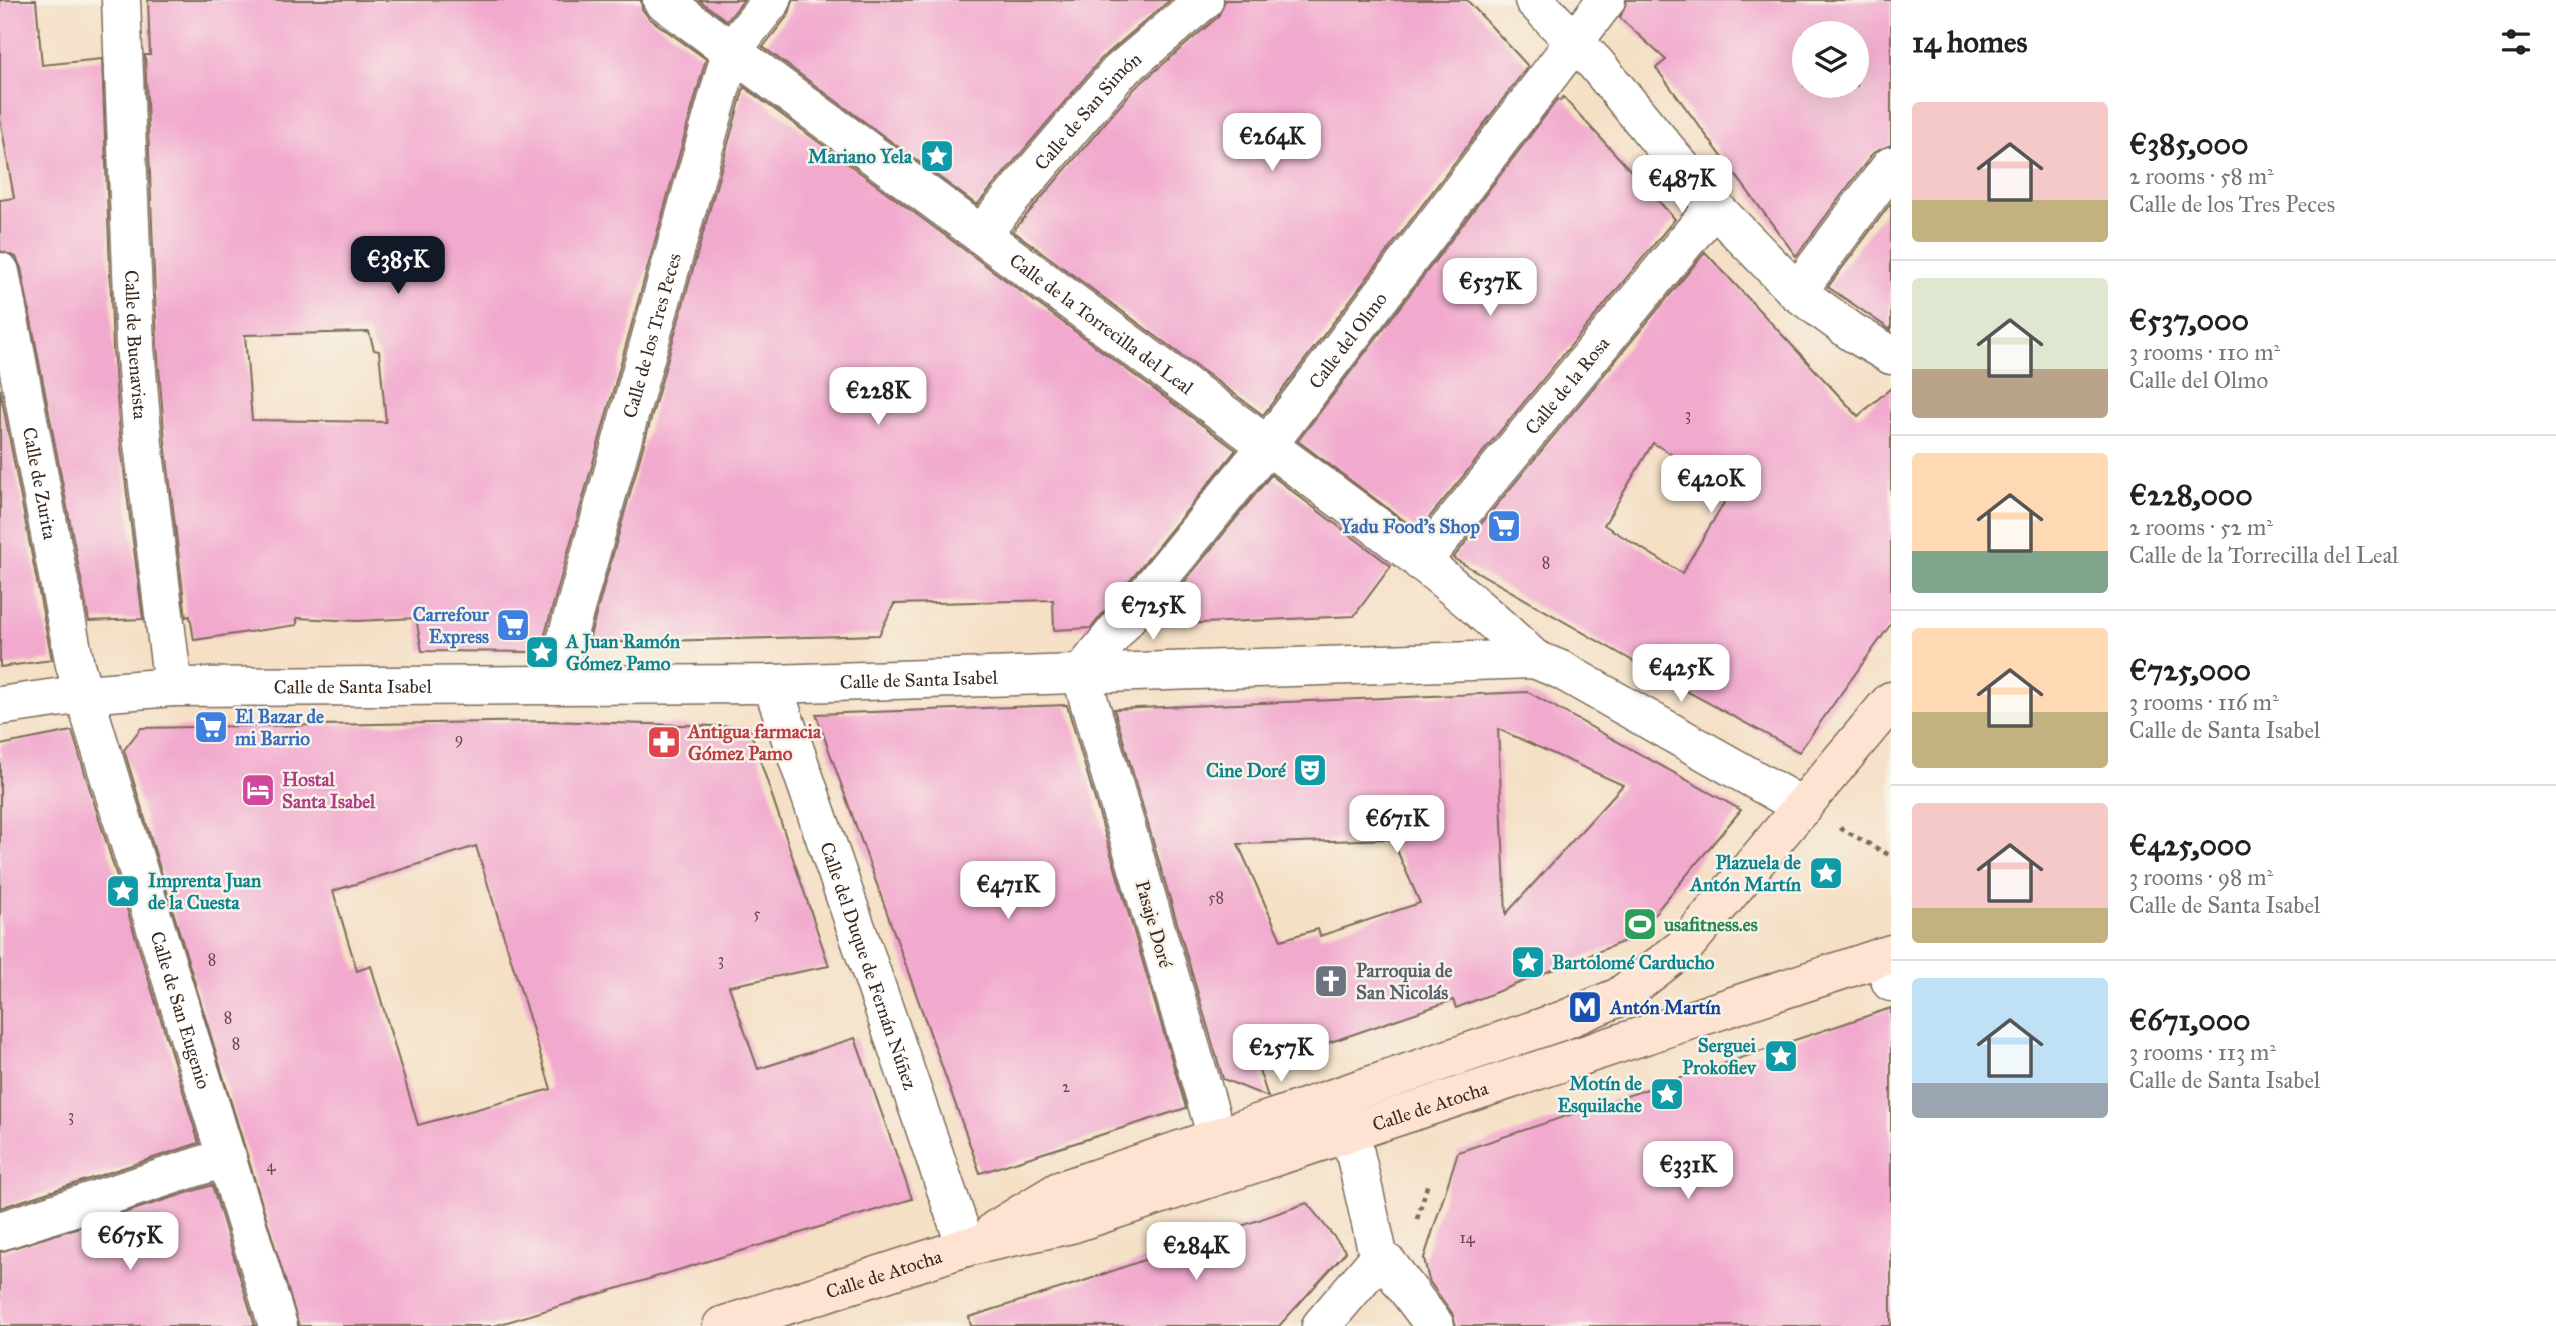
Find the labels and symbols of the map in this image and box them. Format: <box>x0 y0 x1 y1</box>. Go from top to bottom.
street label: Calle de San Simón <box>1029 47 1146 175</box>
pin: €264K <box>1223 114 1321 173</box>
place icon: Mariano Yela <box>918 137 956 175</box>
place label: Mariano Yela <box>808 145 913 168</box>
pin: €487K <box>1633 156 1731 215</box>
pin: €385K <box>349 236 447 296</box>
street label: Calle de la Torrecilla del Leal <box>1005 248 1199 399</box>
street label: Calle de los Tres Peces <box>617 250 686 420</box>
pin: €537K <box>1441 258 1539 318</box>
street label: Calle de Buenavista <box>120 269 153 421</box>
street label: Calle del Olmo <box>1303 287 1392 393</box>
street label: Calle de la Rosa <box>1520 331 1614 439</box>
pin: €228K <box>829 368 927 427</box>
house number: 3 <box>1685 405 1691 424</box>
street label: Calle de Zurita <box>18 425 62 542</box>
pin: €420K <box>1662 456 1760 515</box>
supermarket icon: Yadu Food's Shop <box>1485 507 1523 545</box>
place label: Yadu Food's Shop <box>1339 515 1480 539</box>
house number: 8 <box>1542 553 1550 572</box>
pin: €725K <box>1104 582 1202 642</box>
place label: Carrefour Express <box>413 603 490 649</box>
supermarket icon: Carrefour Express <box>494 606 532 644</box>
place label: A Juan Ramón Gómez Pamo <box>564 630 681 675</box>
place icon: A Juan Ramón Gómez Pamo <box>523 633 561 671</box>
pin: €425K <box>1632 644 1730 704</box>
street label: Calle de Santa Isabel <box>839 665 999 693</box>
street label: Calle de Santa Isabel <box>274 674 433 698</box>
place label: El Bazar de mi Barrio <box>234 705 324 750</box>
supermarket icon: El Bazar de mi Barrio <box>192 708 230 746</box>
place label: Antigua farmacia Gómez Pamo <box>686 720 822 765</box>
pharmacy icon: Antigua farmacia Gómez Pamo <box>645 723 683 761</box>
house number: 9 <box>455 729 463 748</box>
theatre icon: Cine Doré <box>1291 751 1329 789</box>
place label: Cine Doré <box>1206 759 1287 782</box>
place label: Hostal Santa Isabel <box>282 768 376 813</box>
hotel icon: Hostal Santa Isabel <box>239 771 277 809</box>
pin: €671K <box>1348 796 1446 855</box>
street label: Calle del Duque de Fernán Núñez <box>816 839 922 1093</box>
place label: Plazuela de Antón Martín <box>1688 851 1802 896</box>
place icon: Plazuela de Antón Martín <box>1807 854 1845 892</box>
pin: €471K <box>959 862 1057 921</box>
place label: Imprenta Juan de la Cuesta <box>148 869 262 914</box>
place icon: Imprenta Juan de la Cuesta <box>104 872 142 910</box>
street label: Pasaje Doré <box>1131 878 1177 970</box>
house number: 58 <box>1208 888 1224 907</box>
house number: 5 <box>753 904 761 923</box>
sports icon: usafitness.es <box>1621 905 1659 943</box>
place label: usafitness.es <box>1663 913 1758 936</box>
street label: Calle de San Eugenio <box>146 928 216 1092</box>
place icon: Bartolomé Carducho <box>1509 943 1547 981</box>
house number: 8 <box>208 950 216 969</box>
house number: 3 <box>718 950 724 969</box>
place label: Bartolomé Carducho <box>1552 951 1715 974</box>
place label: Parroquia de San Nicolás <box>1356 959 1453 1004</box>
church icon: Parroquia de San Nicolás <box>1312 962 1350 1000</box>
metro station icon: Antón Martín <box>1566 988 1604 1026</box>
place label: Antón Martín <box>1608 996 1721 1019</box>
house number: 8 <box>224 1008 232 1027</box>
pin: €257K <box>1232 1024 1330 1084</box>
house number: 8 <box>232 1034 240 1053</box>
place label: Serguei Prokofiev <box>1682 1034 1757 1079</box>
place icon: Serguei Prokofiev <box>1762 1037 1800 1075</box>
place label: Motín de Esquilache <box>1557 1072 1642 1118</box>
place icon: Motín de Esquilache <box>1648 1075 1686 1113</box>
street label: Calle de Atocha <box>1369 1076 1492 1136</box>
house number: 2 <box>1062 1077 1070 1096</box>
house number: 3 <box>68 1106 74 1125</box>
pin: €331K <box>1639 1142 1737 1201</box>
house number: 4 <box>267 1156 277 1175</box>
pin: €675K <box>81 1212 179 1272</box>
pin: €284K <box>1147 1222 1245 1282</box>
house number: 14 <box>1459 1228 1476 1247</box>
street label: Calle de Atocha <box>823 1244 946 1303</box>

